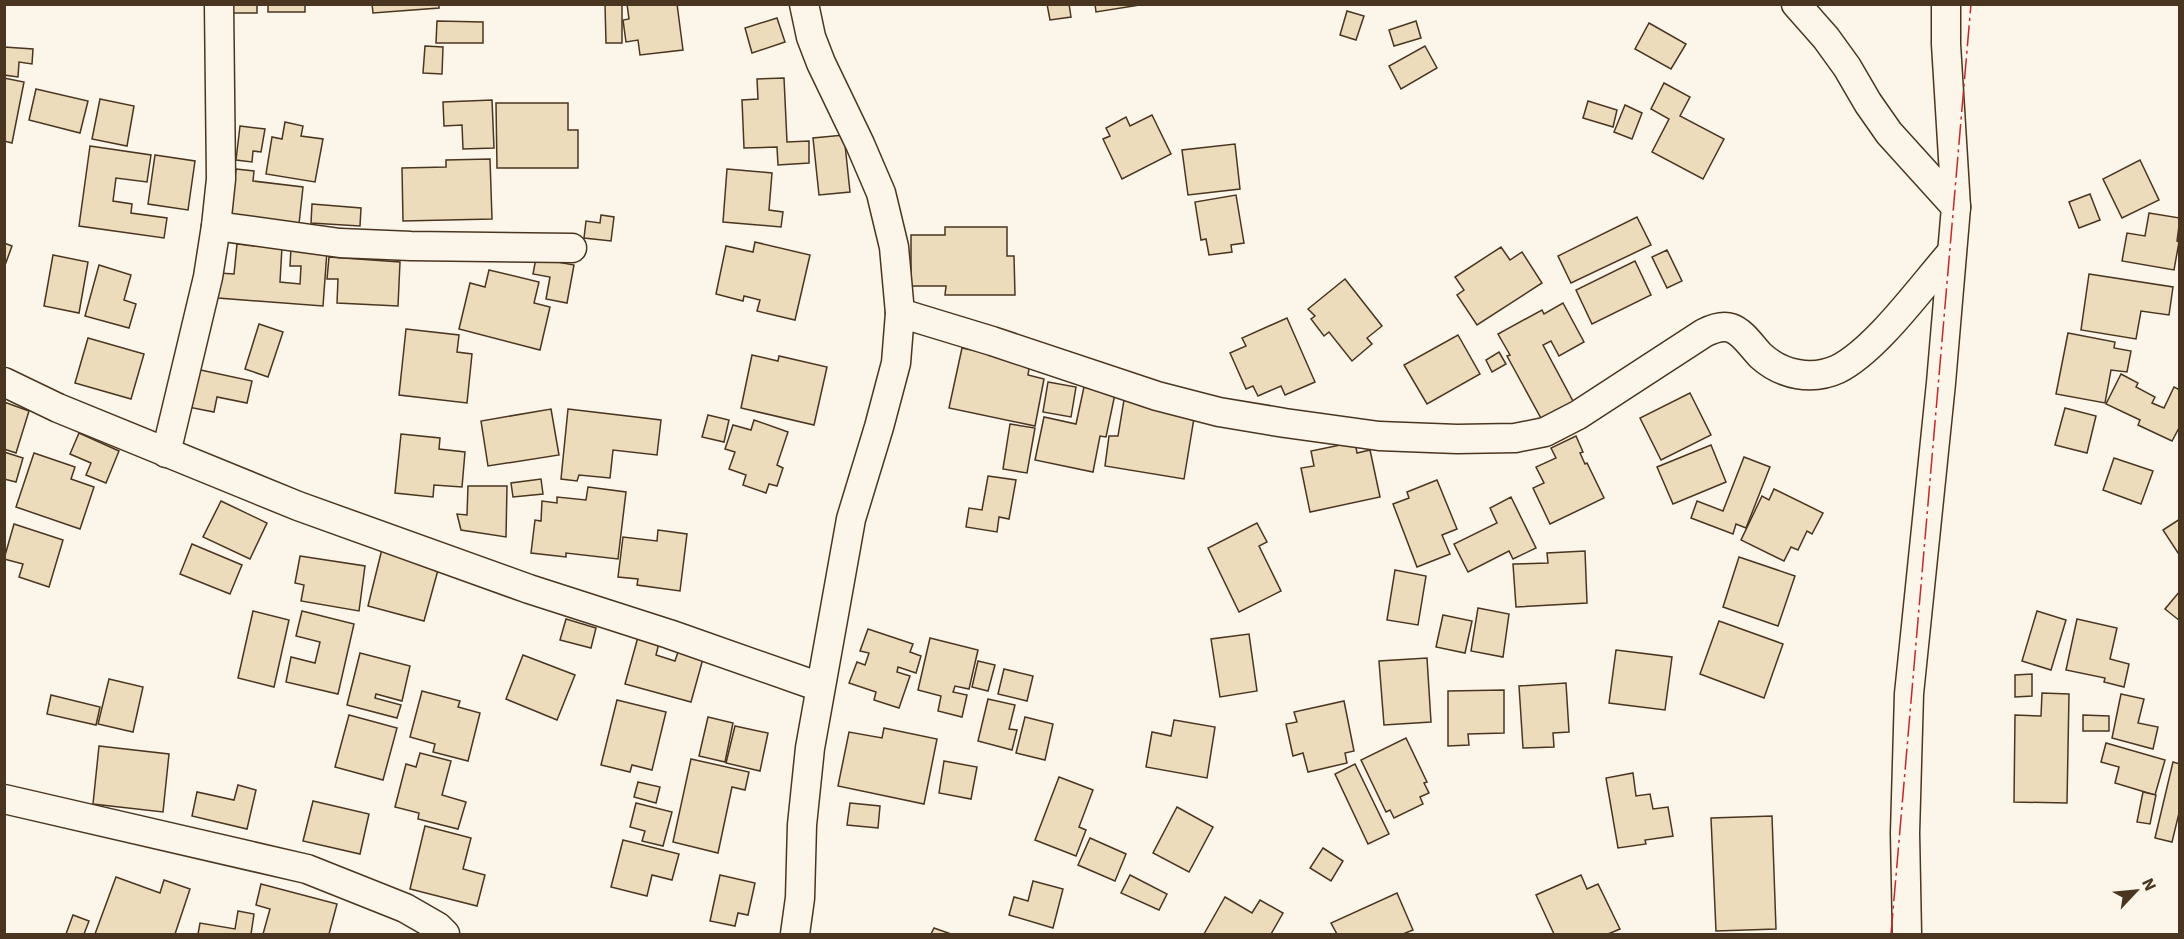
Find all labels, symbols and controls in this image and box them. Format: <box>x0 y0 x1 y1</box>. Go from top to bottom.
north arrow <box>2106 861 2166 921</box>
text: N <box>2138 875 2161 894</box>

